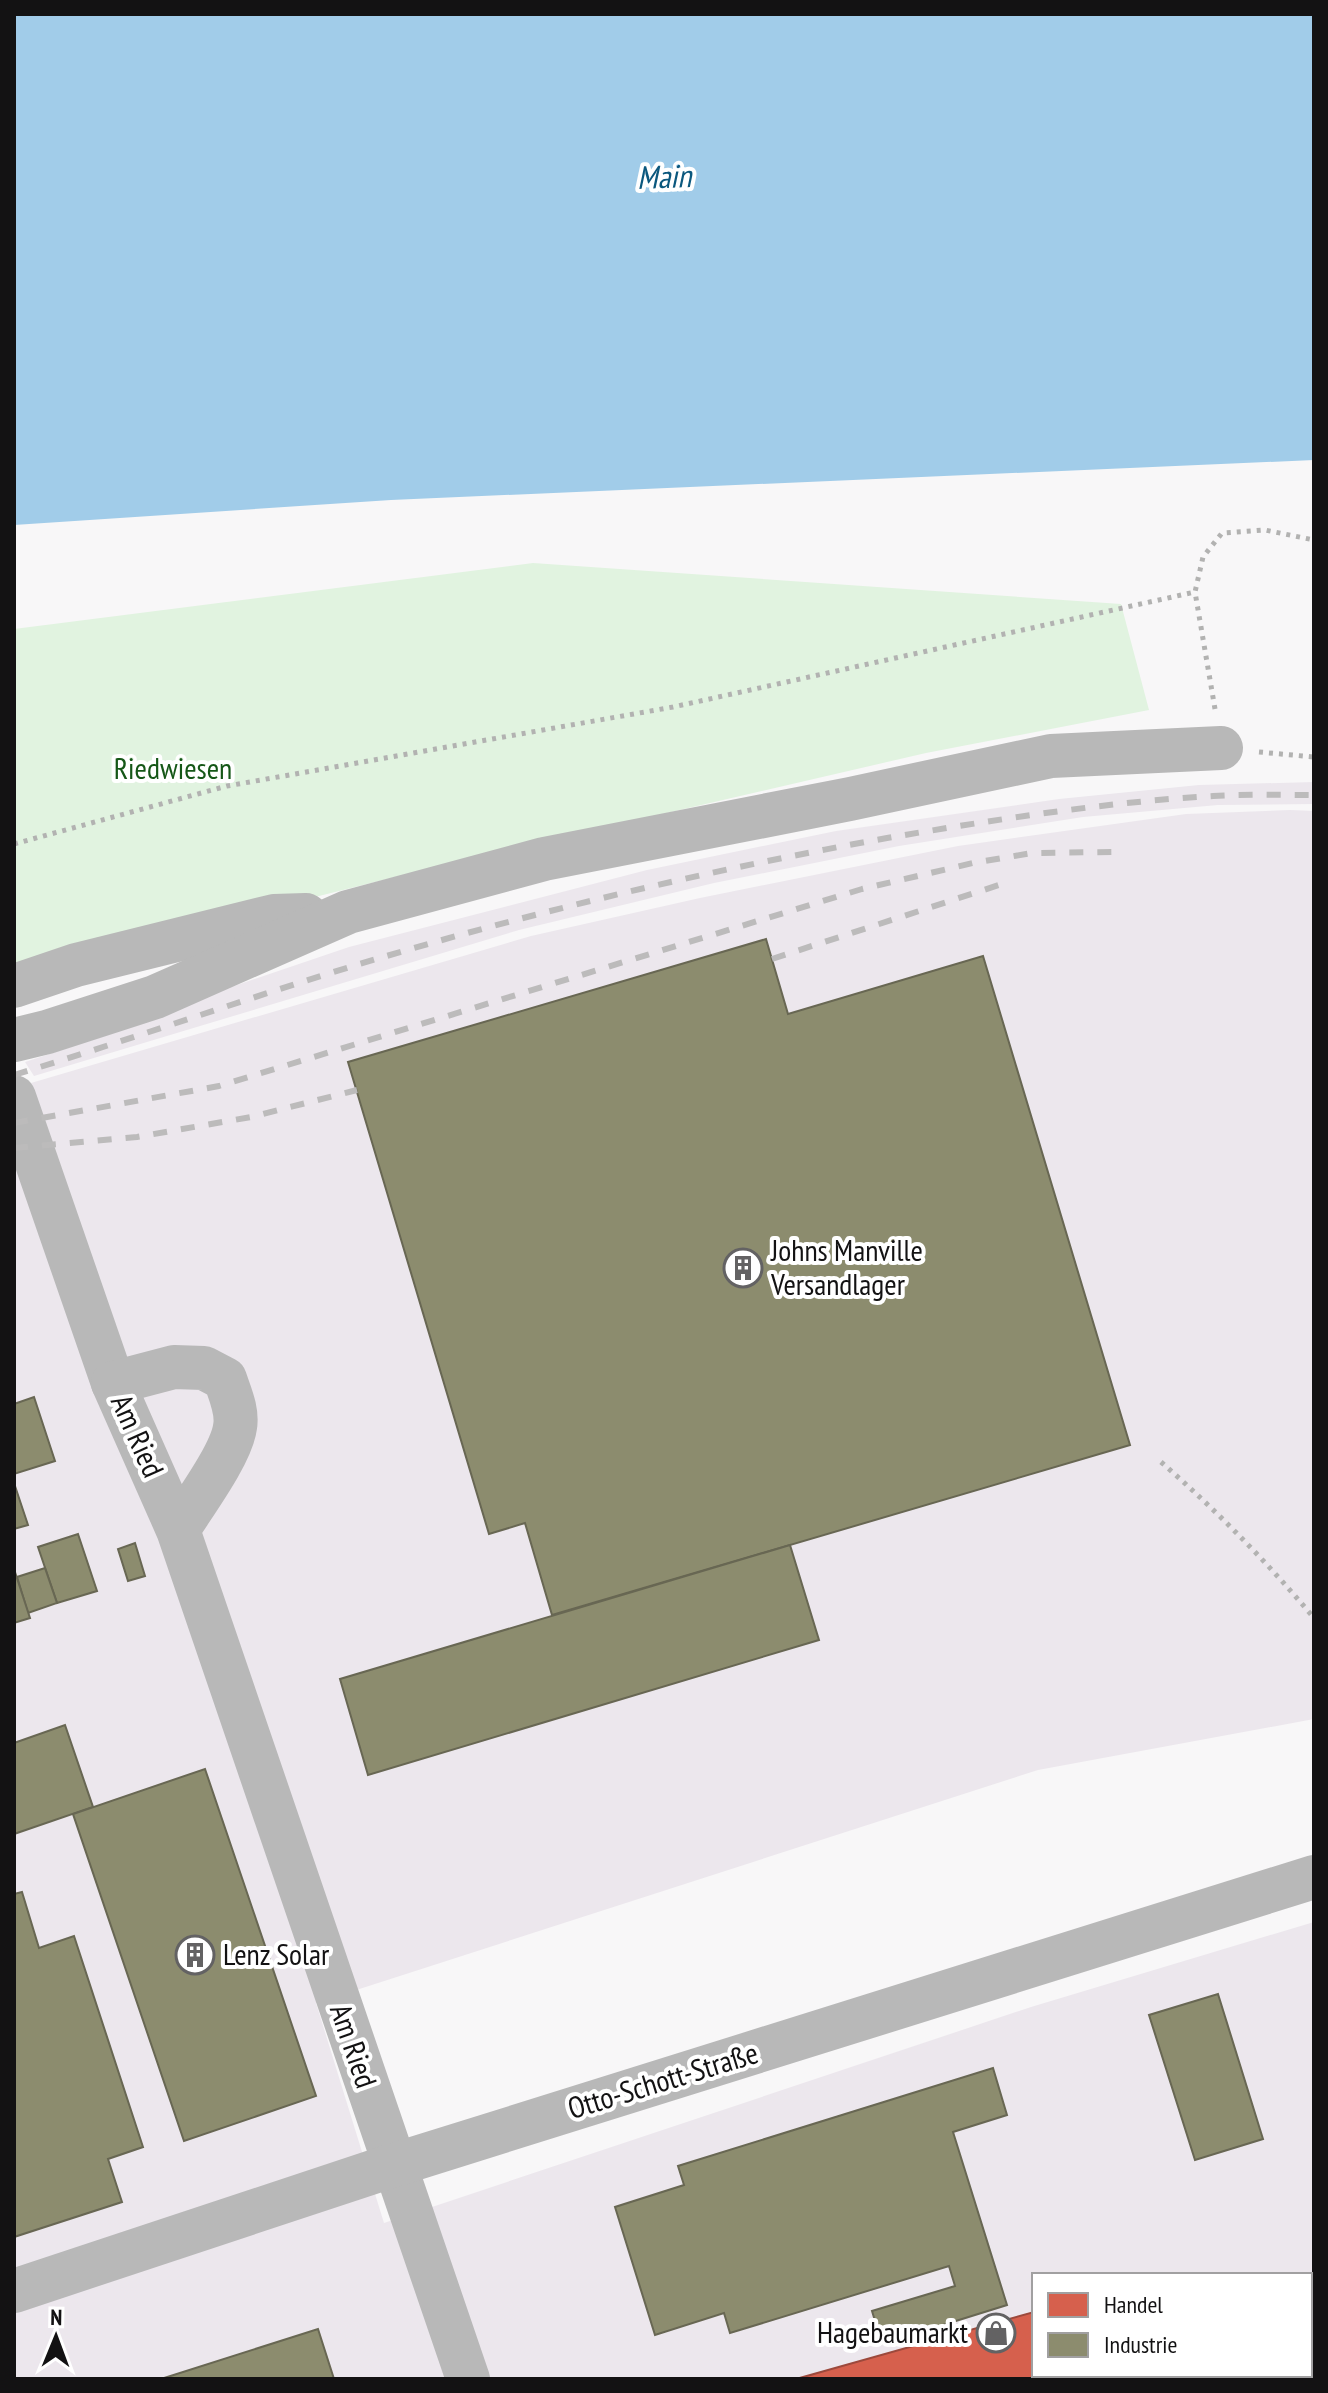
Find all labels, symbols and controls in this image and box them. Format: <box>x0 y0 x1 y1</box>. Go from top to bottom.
water label: Main <box>636 154 694 198</box>
park label: Riedwiesen <box>114 748 232 787</box>
place label: Johns Manville Versandlager <box>770 1230 923 1303</box>
building icon: Johns Manville Versandlager <box>722 1247 764 1289</box>
street label: Am Ried <box>103 1388 174 1483</box>
building icon: Lenz Solar <box>174 1934 216 1976</box>
place label: Lenz Solar <box>223 1934 330 1973</box>
street label: Am Ried <box>322 1998 387 2093</box>
street label: Otto-Schott-Straße <box>563 2032 762 2127</box>
legend <box>1032 2273 1312 2377</box>
text: Handel <box>1104 2289 1163 2320</box>
north arrow <box>16 2297 96 2377</box>
text: N <box>50 2303 63 2331</box>
place label: Hagebaumarkt <box>817 2312 969 2351</box>
shop icon: Hagebaumarkt <box>975 2312 1017 2354</box>
text: Industrie <box>1104 2329 1177 2360</box>

